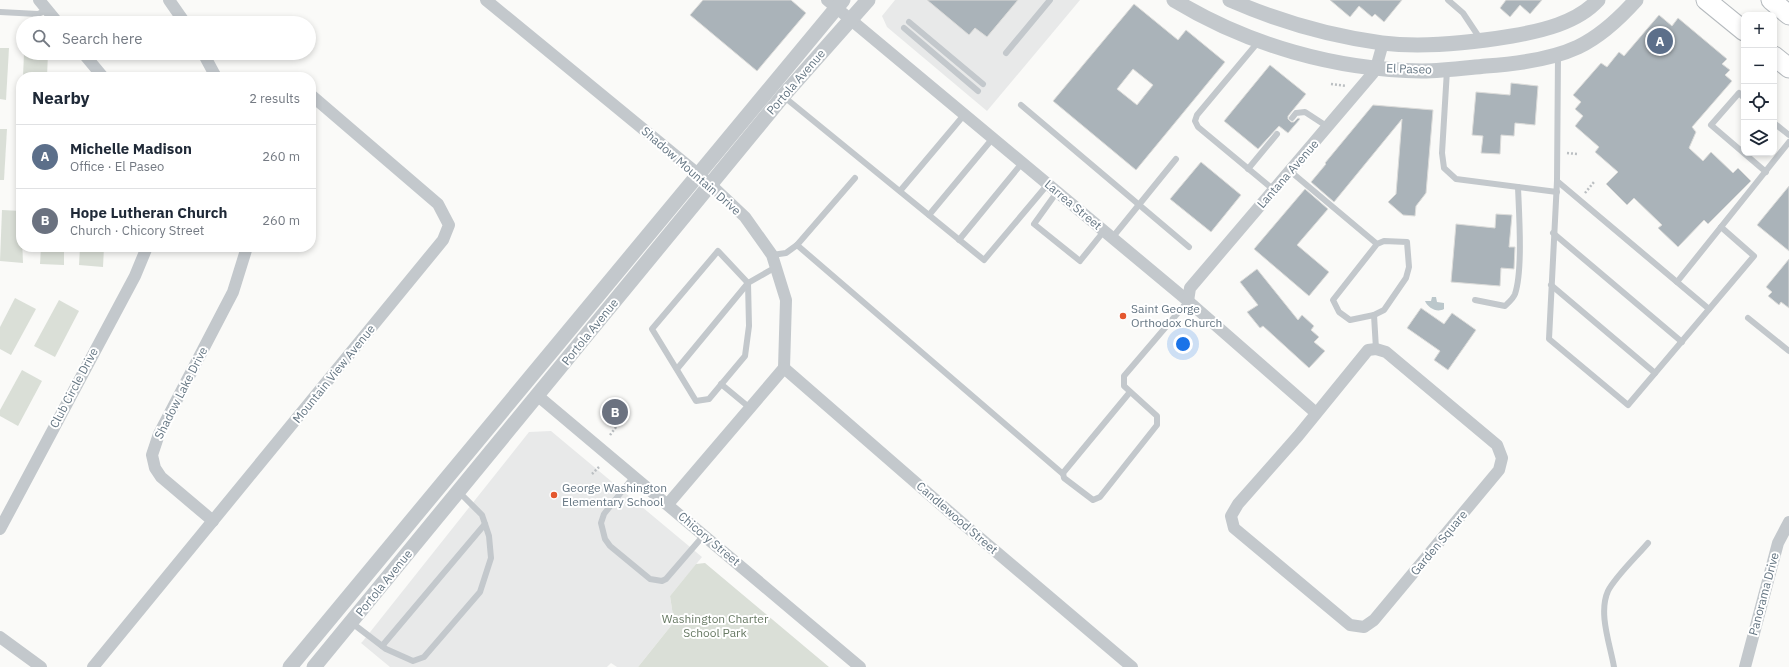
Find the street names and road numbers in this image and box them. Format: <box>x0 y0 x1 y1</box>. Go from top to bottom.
street label: Portola Avenue <box>763 46 828 117</box>
street label: El Paseo <box>1386 60 1432 77</box>
street label: Shadow Mountain Drive <box>638 123 745 218</box>
street label: Lantana Avenue <box>1254 136 1322 211</box>
street label: Larrea Street <box>1042 176 1105 233</box>
street label: Portola Avenue <box>558 295 621 368</box>
street label: Mountain View Avenue <box>289 321 378 426</box>
street label: Shadow Lake Drive <box>151 344 210 441</box>
street label: Club Circle Drive <box>46 345 101 430</box>
street label: Candlewood Street <box>914 478 1001 557</box>
street label: Garden Square <box>1407 507 1470 578</box>
street label: Chicory Street <box>675 508 743 569</box>
street label: Portola Avenue <box>352 546 415 619</box>
street label: Panorama Drive <box>1745 550 1782 637</box>

